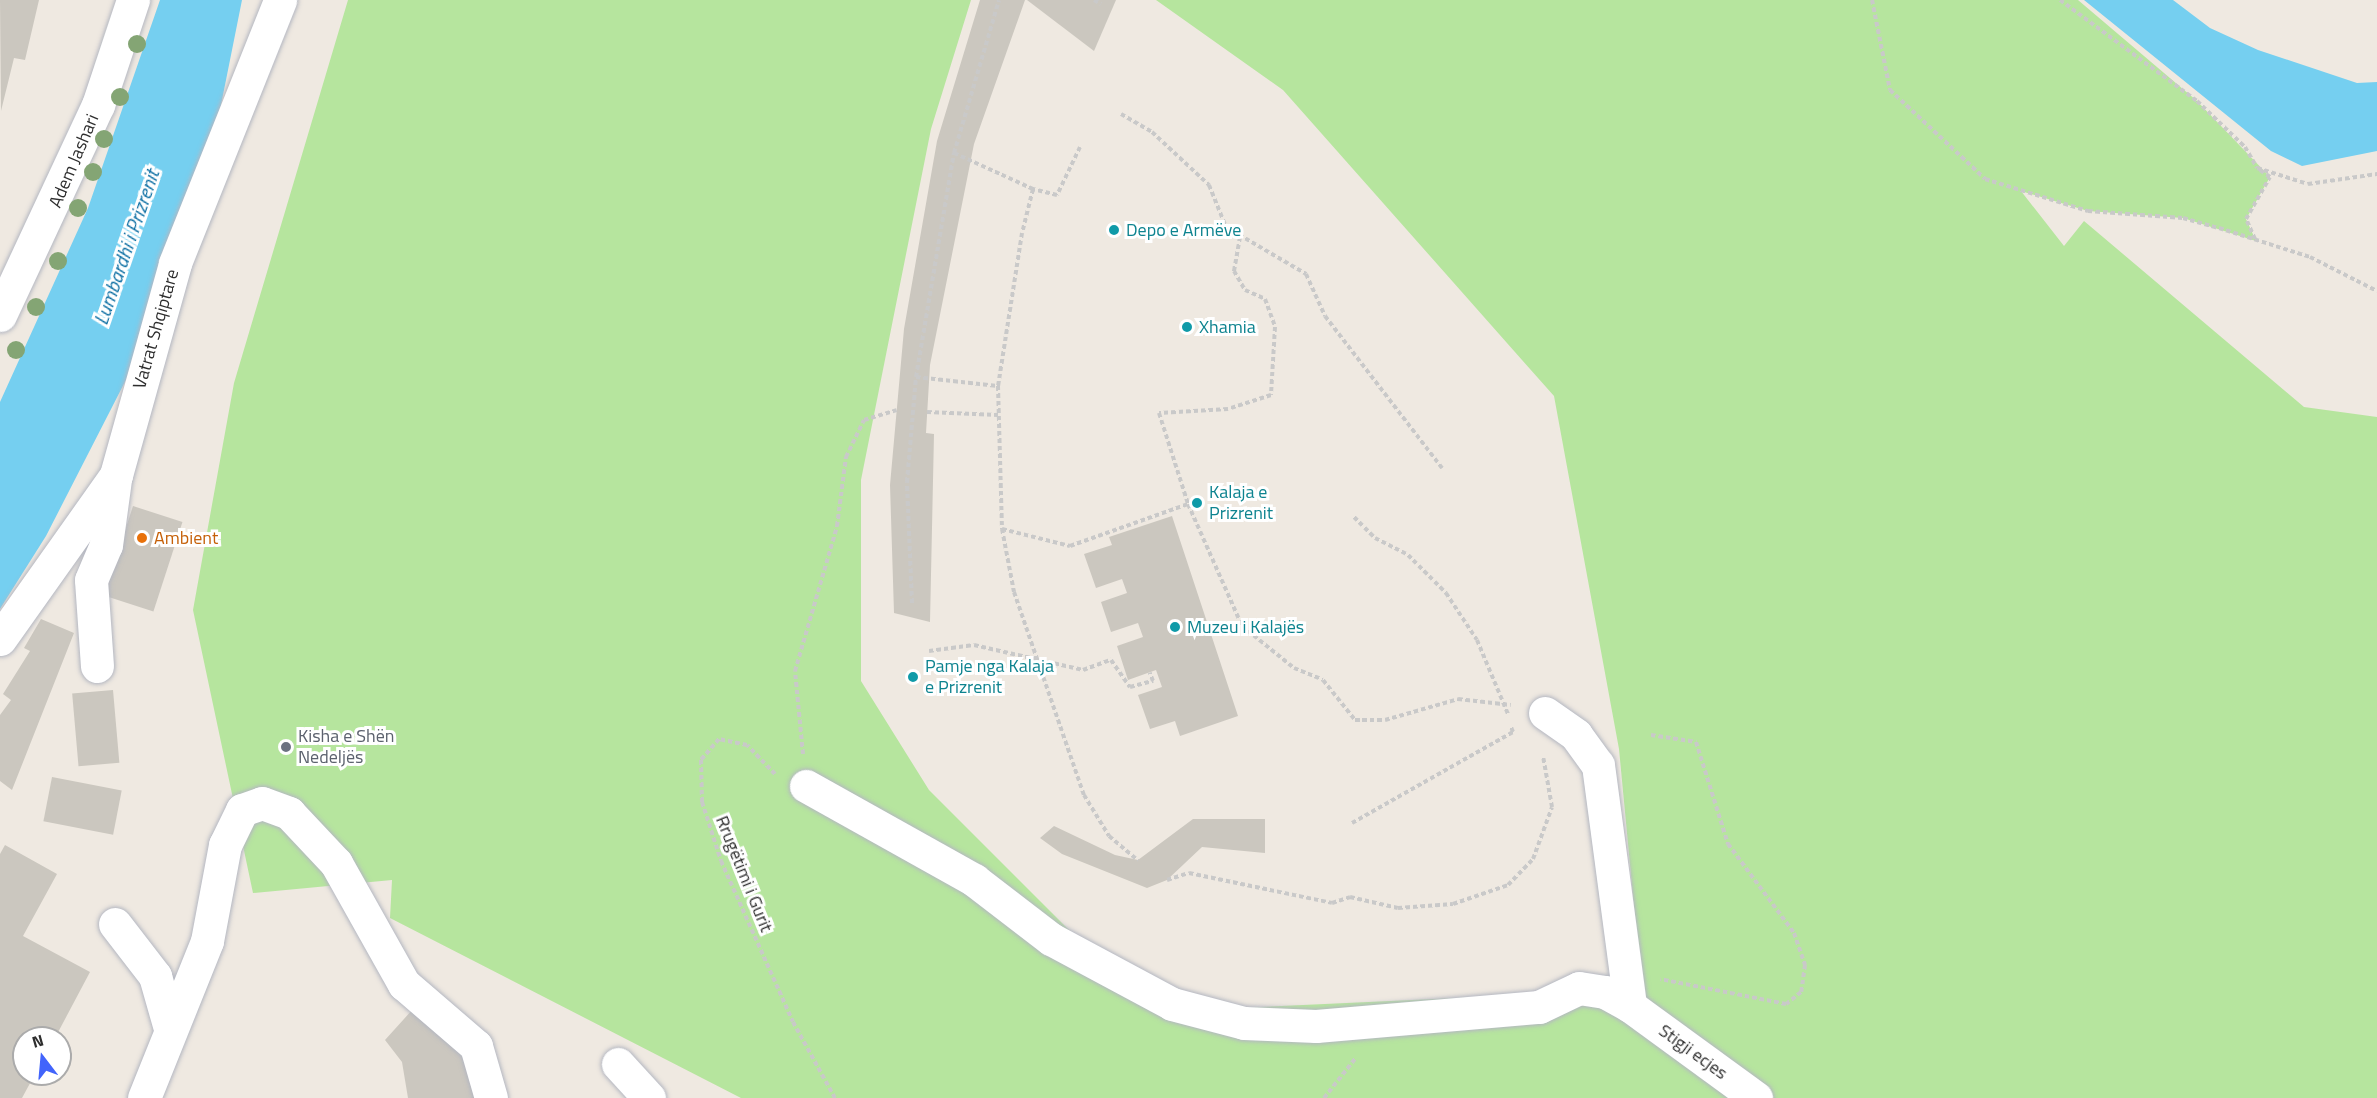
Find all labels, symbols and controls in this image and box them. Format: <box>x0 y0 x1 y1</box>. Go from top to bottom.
street label: Adem Jashari <box>45 111 103 211</box>
water label: Lumbardhi i Prizrenit <box>88 166 164 328</box>
place label: Depo e Armëve <box>1126 219 1241 241</box>
marker: Depo e Armëve <box>1107 223 1121 237</box>
street label: Vatrat Shqiptare <box>129 267 183 391</box>
place label: Xhamia <box>1199 316 1256 338</box>
marker: Xhamia <box>1180 320 1194 334</box>
place label: Kalaja e Prizrenit <box>1209 482 1273 524</box>
marker: Kalaja e Prizrenit <box>1190 496 1204 510</box>
place label: Ambient <box>154 527 218 549</box>
marker: Ambient <box>135 531 149 545</box>
place label: Muzeu i Kalajës <box>1187 616 1304 638</box>
marker: Muzeu i Kalajës <box>1168 620 1182 634</box>
place label: Pamje nga Kalaja e Prizrenit <box>925 656 1054 698</box>
marker: Pamje nga Kalaja e Prizrenit <box>906 670 920 684</box>
place label: Kisha e Shën Nedeljës <box>298 726 394 768</box>
marker: Kisha e Shën Nedeljës <box>279 740 293 754</box>
street label: Rrugëtimi i Gurit <box>711 813 777 935</box>
street label: Stigji ecjes <box>1654 1020 1732 1084</box>
north arrow <box>12 1026 72 1086</box>
text: N <box>29 1028 46 1054</box>

